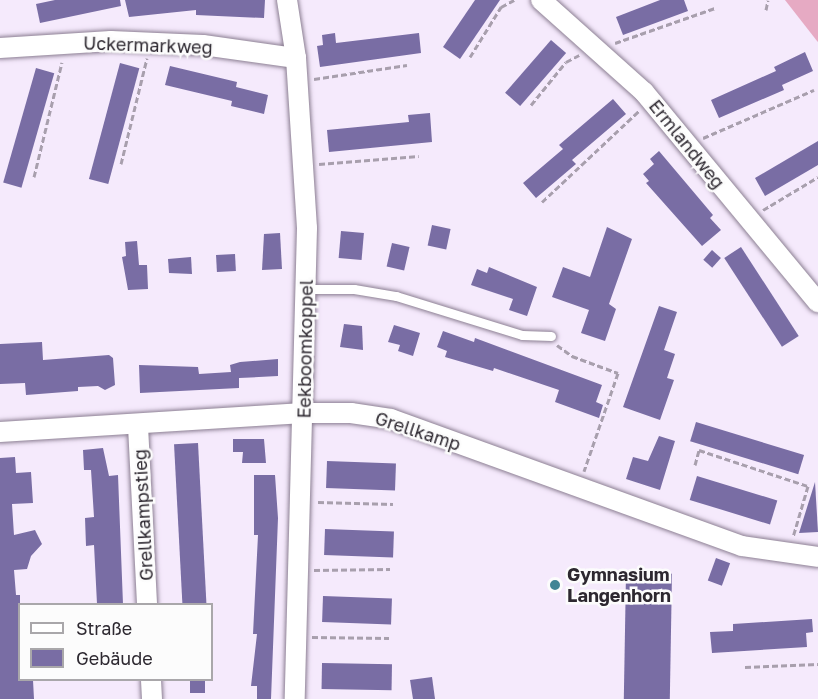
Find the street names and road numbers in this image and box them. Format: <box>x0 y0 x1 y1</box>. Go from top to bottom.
street label: Uckermarkweg <box>83 32 213 58</box>
street label: Ermlandweg <box>645 95 729 193</box>
street label: Eekboomkoppel <box>293 279 317 419</box>
street label: Grellkamp <box>373 407 463 455</box>
street label: Grellkampstieg <box>129 449 157 581</box>

